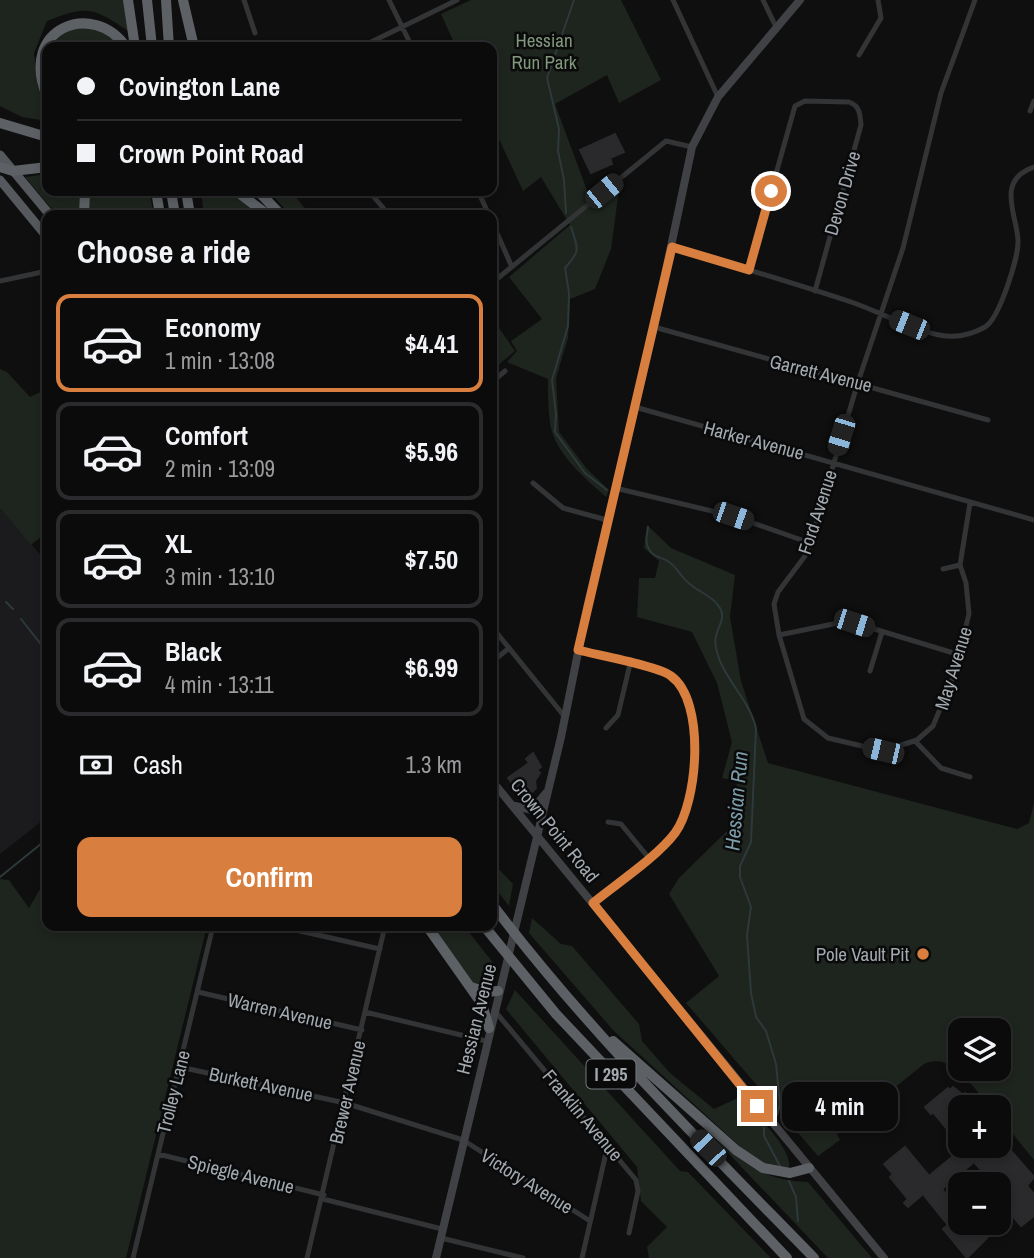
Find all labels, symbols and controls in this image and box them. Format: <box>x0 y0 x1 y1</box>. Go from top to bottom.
park label: Hessian Run Park <box>512 27 577 75</box>
text: Covington Lane <box>119 69 280 104</box>
text: Crown Point Road <box>119 136 304 171</box>
street label: Devon Drive <box>818 148 866 238</box>
car <box>582 170 627 212</box>
route start <box>755 175 787 207</box>
text: Choose a ride <box>77 230 251 273</box>
car <box>886 307 933 343</box>
text: Economy <box>165 310 261 345</box>
icon: car <box>81 312 144 375</box>
text: $4.41 <box>405 326 458 361</box>
text: 1 min · 13:08 <box>165 345 275 376</box>
street label: Garrett Avenue <box>767 348 875 398</box>
car <box>825 412 858 458</box>
street label: Harker Avenue <box>701 414 807 466</box>
text: Comfort <box>165 418 248 453</box>
icon: car <box>81 420 144 483</box>
text: $5.96 <box>405 434 458 469</box>
text: 2 min · 13:09 <box>165 453 275 484</box>
street label: Ford Avenue <box>791 466 843 558</box>
car <box>710 499 757 533</box>
text: XL <box>165 526 192 561</box>
icon: car <box>81 528 144 591</box>
text: $7.50 <box>405 542 458 577</box>
text: 3 min · 13:10 <box>165 561 275 592</box>
car <box>831 607 878 639</box>
street label: May Avenue <box>928 623 978 713</box>
text: Black <box>165 634 222 669</box>
icon: car <box>81 636 144 699</box>
text: $6.99 <box>405 650 458 685</box>
text: 4 min · 13:11 <box>165 669 274 700</box>
car <box>861 736 906 766</box>
icon: cash <box>77 746 115 784</box>
text: Cash <box>133 747 183 782</box>
text: 1.3 km <box>405 749 462 780</box>
water label: Hessian Run <box>717 750 755 852</box>
street label: Crown Point Road <box>505 772 605 888</box>
button: Confirm <box>77 837 462 917</box>
place label: Pole Vault Pit <box>816 941 910 967</box>
marker: Pole Vault Pit <box>915 946 931 962</box>
street label: Hessian Avenue <box>450 961 502 1077</box>
street label: Warren Avenue <box>225 986 335 1036</box>
map controls <box>948 1018 1011 1235</box>
button: layers <box>948 1018 1011 1081</box>
street label: Brewer Avenue <box>322 1038 372 1146</box>
street label: Trolley Lane <box>150 1048 196 1136</box>
road number: I 295 <box>586 1059 636 1088</box>
street label: Burkett Avenue <box>207 1060 315 1108</box>
street label: Franklin Avenue <box>537 1064 629 1166</box>
callout: 4 min <box>782 1082 897 1130</box>
route end <box>741 1090 773 1122</box>
text: 4 min <box>815 1091 865 1122</box>
button: + <box>948 1095 1011 1158</box>
car <box>686 1126 731 1170</box>
street label: Victory Avenue <box>476 1142 578 1220</box>
street label: Spiegle Avenue <box>185 1148 297 1200</box>
button: − <box>948 1172 1011 1235</box>

